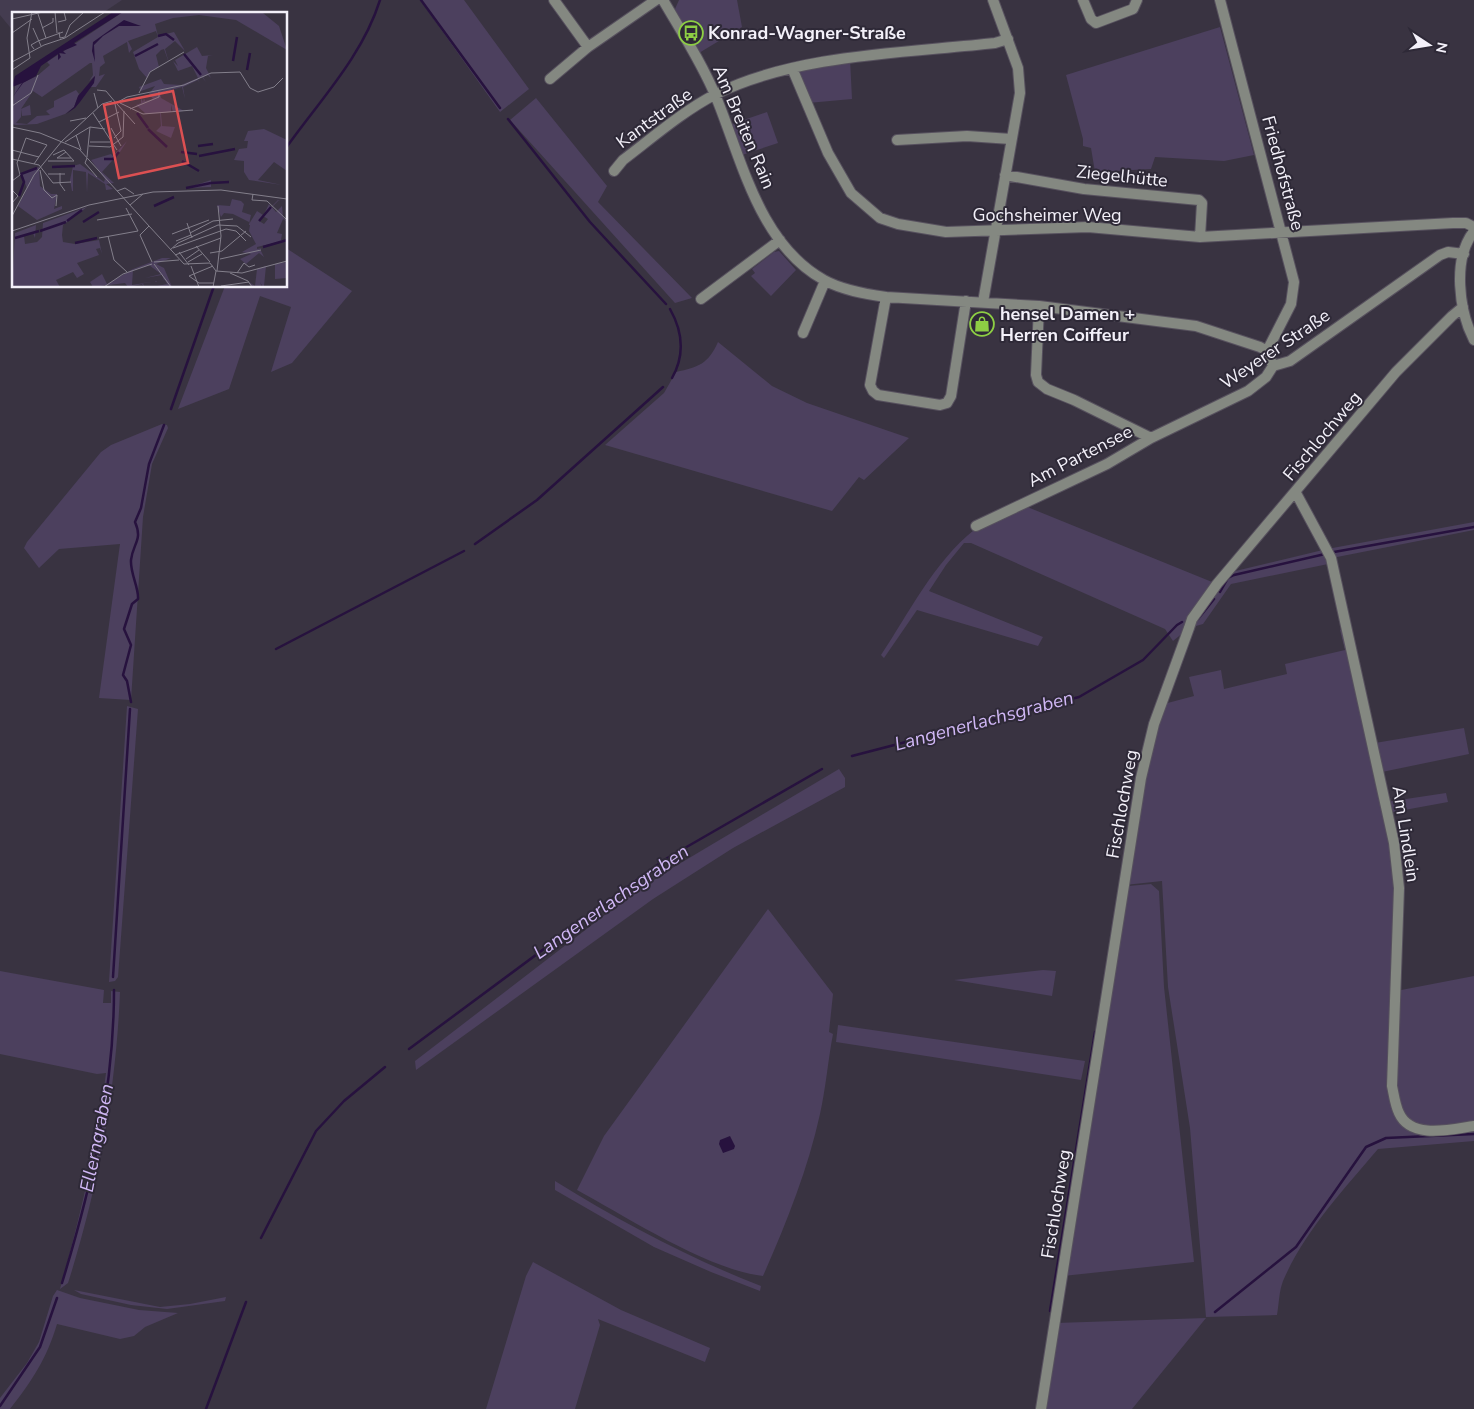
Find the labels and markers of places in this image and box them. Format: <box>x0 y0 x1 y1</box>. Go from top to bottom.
bus stop icon: Konrad-Wagner-Straße <box>678 20 704 46</box>
place label: Konrad-Wagner-Straße <box>708 21 906 45</box>
place label: hensel Damen + Herren Coiffeur <box>1000 302 1135 347</box>
shop icon: hensel Damen + Herren Coiffeur <box>969 311 995 337</box>

